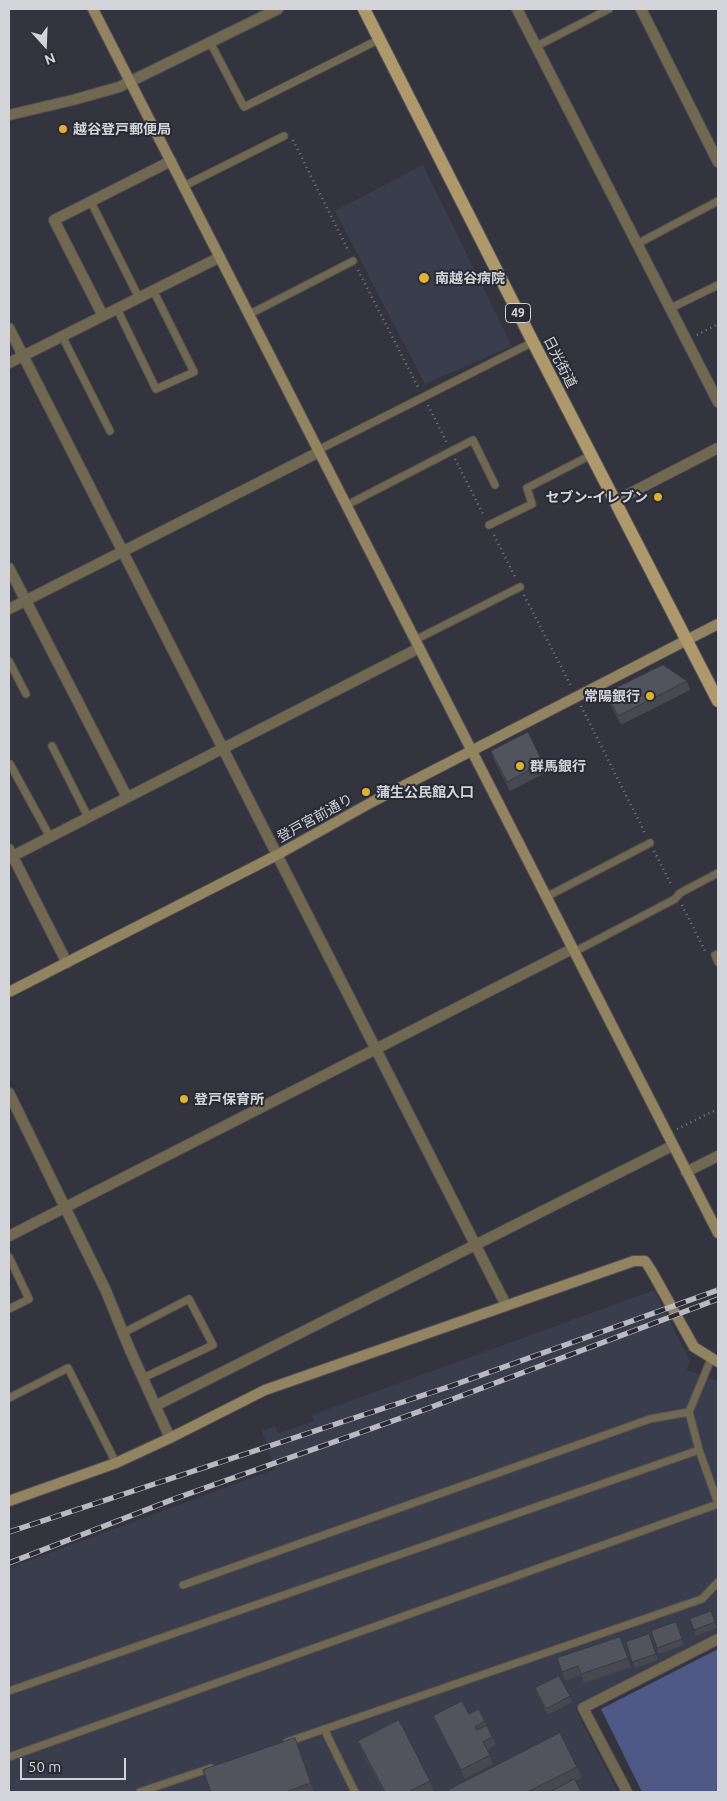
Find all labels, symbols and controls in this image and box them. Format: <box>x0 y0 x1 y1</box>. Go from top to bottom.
north arrow <box>20 20 70 70</box>
text: N <box>42 50 58 68</box>
place label: 越谷登戸郵便局 <box>73 121 171 137</box>
marker: 越谷登戸郵便局 <box>57 123 69 135</box>
place label: 南越谷病院 <box>435 270 505 286</box>
marker: 南越谷病院 <box>417 271 431 285</box>
road number: 49 <box>506 304 530 322</box>
street label: 日光街道 <box>540 333 580 391</box>
place label: セブン-イレブン <box>545 489 648 505</box>
marker: セブン-イレブン <box>652 491 664 503</box>
place label: 常陽銀行 <box>584 688 640 704</box>
marker: 常陽銀行 <box>644 690 656 702</box>
place label: 群馬銀行 <box>530 758 586 774</box>
marker: 群馬銀行 <box>514 760 526 772</box>
place label: 蒲生公民館入口 <box>376 784 474 800</box>
marker: 蒲生公民館入口 <box>360 786 372 798</box>
street label: 登戸宮前通り <box>274 790 356 846</box>
place label: 登戸保育所 <box>194 1091 264 1107</box>
marker: 登戸保育所 <box>178 1093 190 1105</box>
scale bar <box>22 1748 129 1780</box>
text: 50 m <box>28 1758 61 1775</box>

